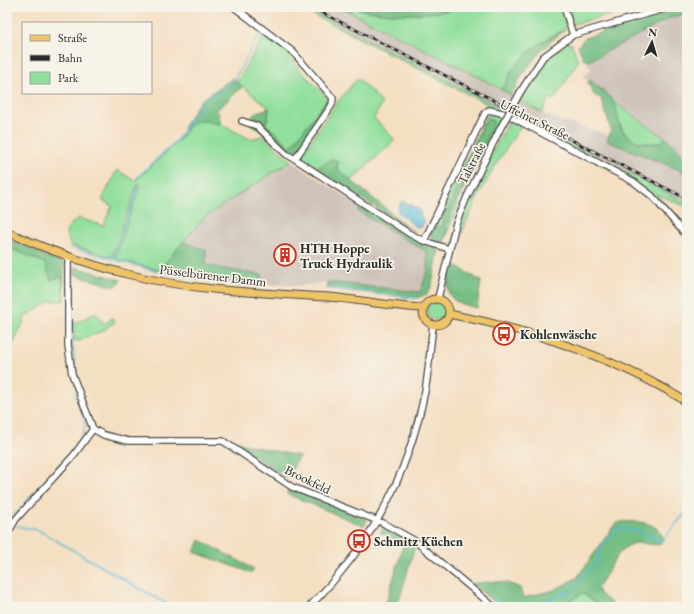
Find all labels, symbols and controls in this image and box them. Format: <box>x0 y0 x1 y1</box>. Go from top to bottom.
legend <box>22 22 152 94</box>
north arrow <box>632 22 672 62</box>
text: N <box>648 25 658 39</box>
text: Straße <box>58 30 87 46</box>
text: Bahn <box>58 50 83 66</box>
text: Park <box>58 70 79 86</box>
street label: Uffelner Straße <box>497 95 572 144</box>
street label: Talstraße <box>454 139 489 187</box>
place label: HTH Hoppe Truck Hydraulik <box>300 240 394 272</box>
building icon: HTH Hoppe Truck Hydraulik <box>272 242 298 268</box>
street label: Püsselbürener Damm <box>158 260 267 290</box>
bus stop icon: Kohlenwäsche <box>491 321 517 347</box>
place label: Kohlenwäsche <box>520 326 598 343</box>
street label: Brookfeld <box>282 461 334 498</box>
bus stop icon: Schmitz Küchen <box>346 528 372 554</box>
place label: Schmitz Küchen <box>374 533 464 550</box>

